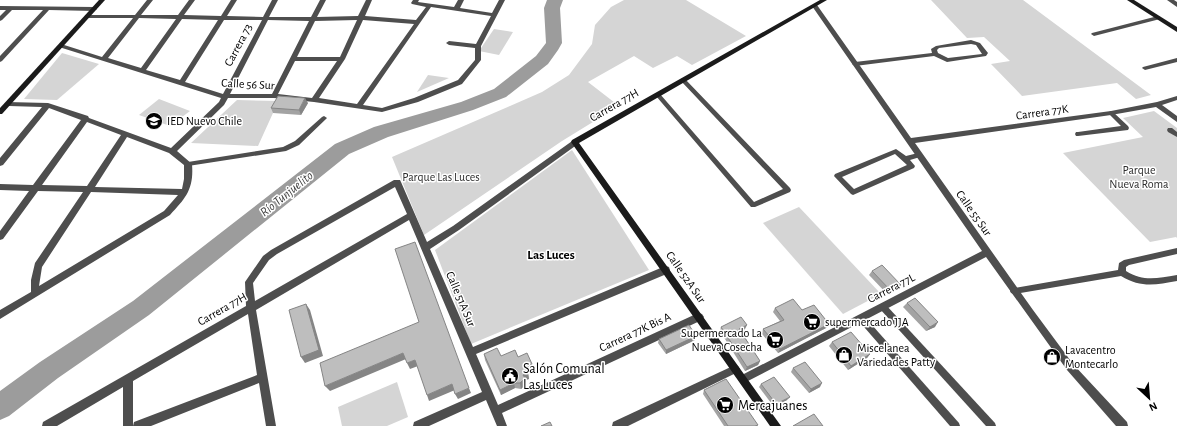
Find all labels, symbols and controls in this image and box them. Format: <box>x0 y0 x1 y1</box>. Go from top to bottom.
street label: Carrera 73 <box>222 22 254 68</box>
street label: Calle 56 Sur <box>221 77 275 91</box>
street label: Carrera 77H <box>587 86 641 124</box>
street label: Carrera 77K <box>1015 102 1069 122</box>
school or university icon: IED Nuevo Chile <box>144 111 164 131</box>
place label: IED Nuevo Chile <box>167 115 242 127</box>
park label: Parque Nueva Roma <box>1109 164 1169 190</box>
water label: Río Tunjuelito <box>258 169 316 219</box>
park label: Parque Las Luces <box>402 171 480 183</box>
street label: Calle 55 Sur <box>954 188 994 238</box>
district label: Las Luces <box>527 249 575 262</box>
street label: Calle 52A Sur <box>664 249 708 305</box>
street label: Calle 51A Sur <box>444 270 478 329</box>
street label: Carrera 77L <box>865 271 917 305</box>
street label: Carrera 77H <box>195 290 249 328</box>
street label: Carrera 77K Bis A <box>597 310 673 354</box>
supermarket icon: supermercado JJA <box>802 312 822 332</box>
place label: supermercado JJA <box>825 316 909 328</box>
place label: Supermercado La Nueva Cosecha <box>681 327 762 353</box>
supermarket icon: Supermercado La Nueva Cosecha <box>765 330 785 350</box>
place label: Miscelanea Variedades Patty <box>857 342 935 369</box>
place label: Lavacentro Montecarlo <box>1065 344 1118 370</box>
shop icon: Miscelanea Variedades Patty <box>834 345 854 365</box>
shop icon: Lavacentro Montecarlo <box>1042 347 1062 367</box>
place label: Salón Comunal Las Luces <box>523 362 605 392</box>
public building icon: Salón Comunal Las Luces <box>500 366 520 386</box>
north arrow <box>1129 378 1169 418</box>
supermarket icon: Mercajuanes <box>715 395 735 415</box>
place label: Mercajuanes <box>738 399 807 413</box>
text: N <box>1147 400 1159 413</box>

